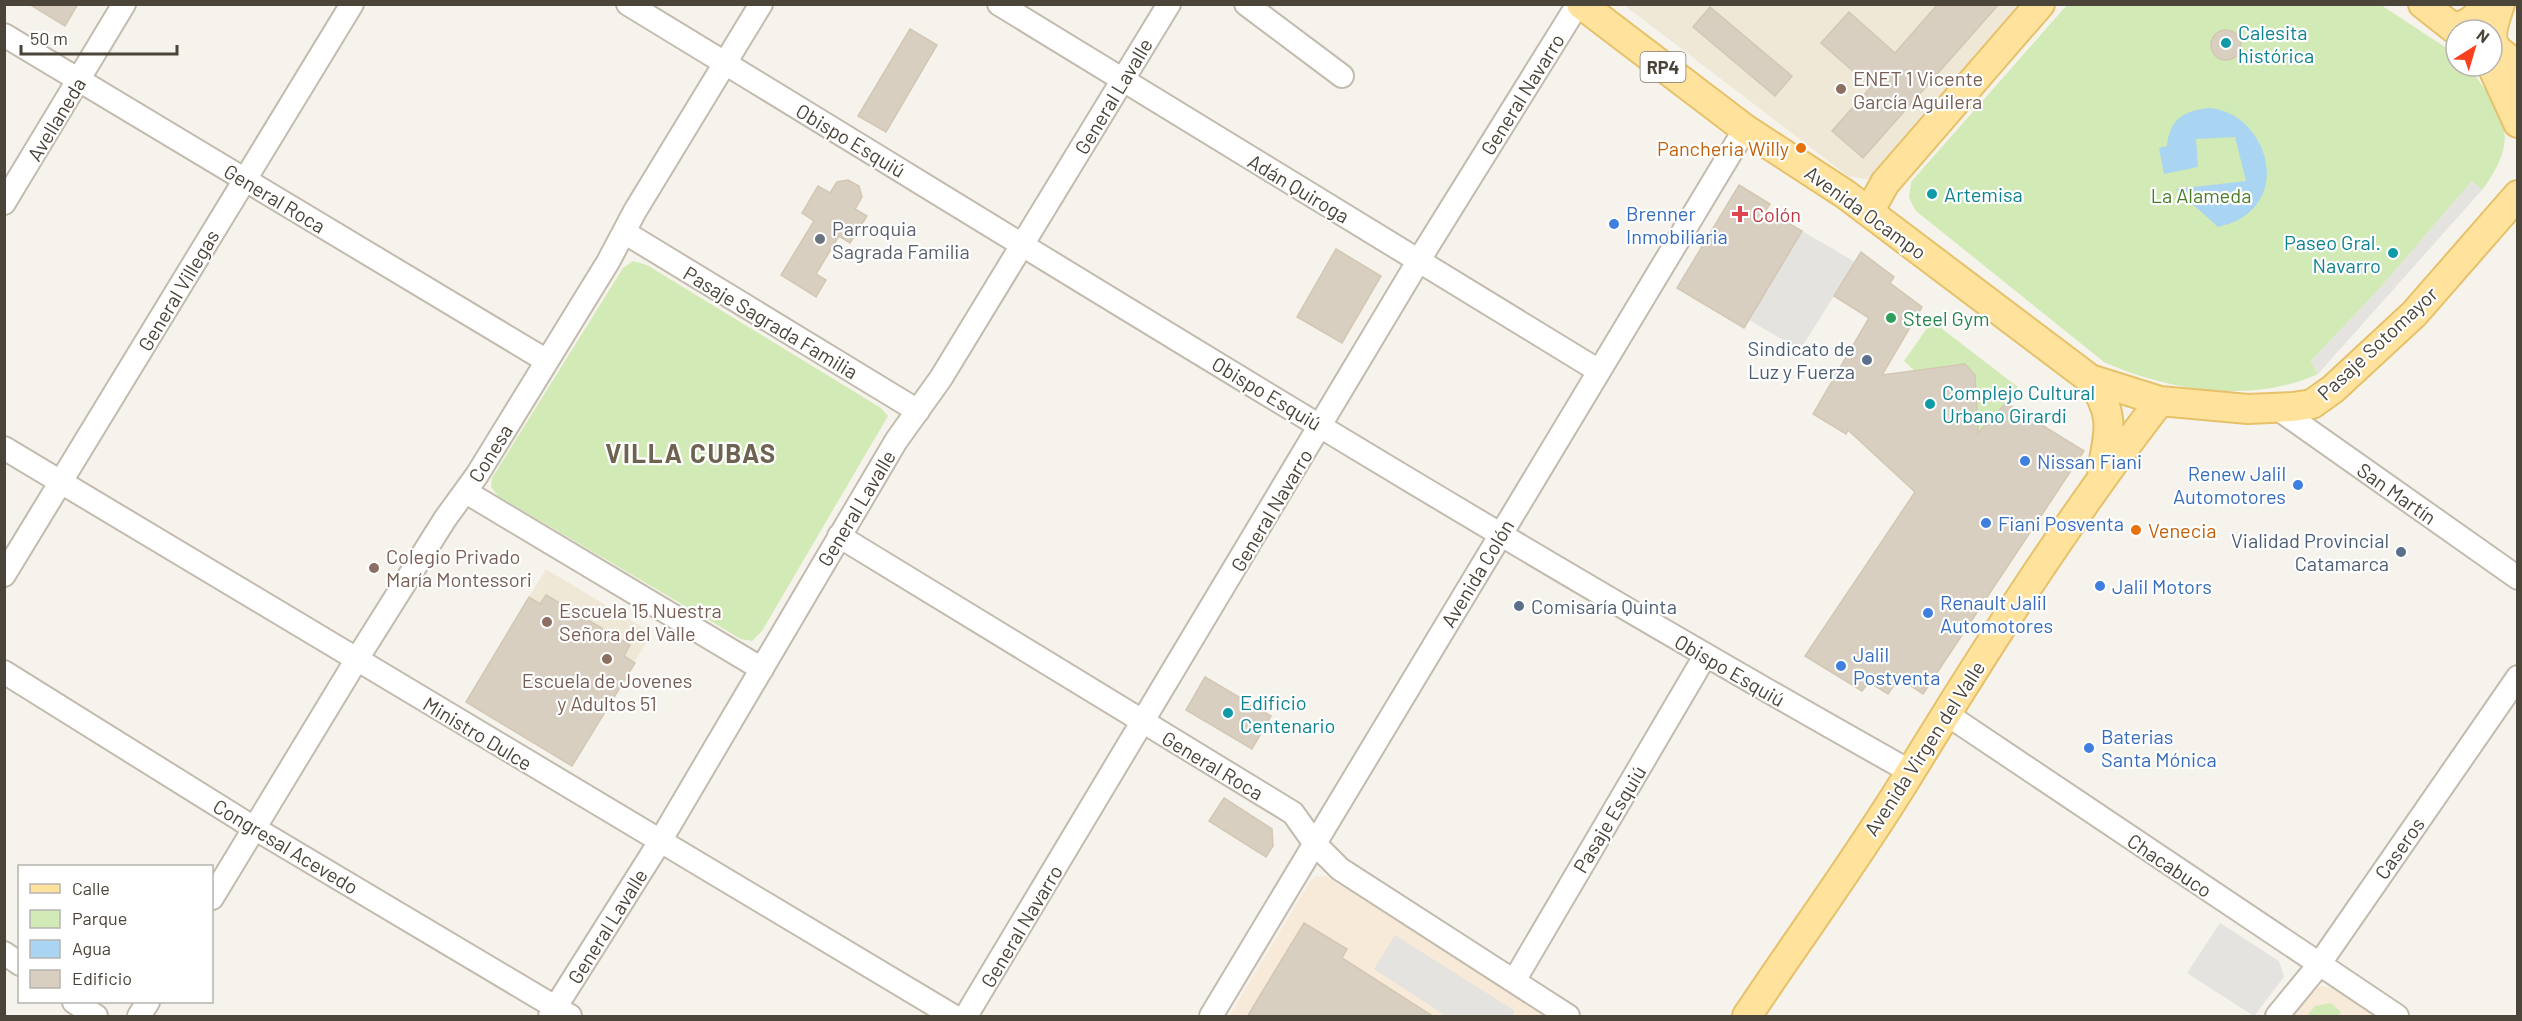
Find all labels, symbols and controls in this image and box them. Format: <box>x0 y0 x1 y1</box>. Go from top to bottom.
scale bar <box>21 18 177 56</box>
north arrow <box>2444 18 2504 78</box>
place label: Calesita histórica <box>2238 20 2314 67</box>
text: N <box>2473 25 2493 46</box>
text: 50 m <box>30 27 68 49</box>
street label: General Navarro <box>1475 29 1569 159</box>
street label: General Lavalle <box>1069 34 1157 158</box>
marker: Calesita histórica <box>2219 36 2233 50</box>
road number: RP4 <box>1640 52 1686 82</box>
place label: ENET 1 Vicente García Aguilera <box>1853 66 1983 113</box>
street label: Avellaneda <box>22 73 90 165</box>
marker: ENET 1 Vicente García Aguilera <box>1834 82 1848 96</box>
street label: Obispo Esquiú <box>792 98 910 182</box>
place label: Pancheria Willy <box>1657 136 1789 160</box>
marker: Pancheria Willy <box>1794 141 1808 155</box>
street label: Adán Quiroga <box>1244 148 1354 228</box>
street label: General Roca <box>220 158 330 238</box>
street label: Avenida Ocampo <box>1801 160 1931 264</box>
place label: Artemisa <box>1944 182 2023 206</box>
park label: La Alameda <box>2151 183 2251 207</box>
marker: Artemisa <box>1925 187 1939 201</box>
place label: Brenner Inmobiliaria <box>1626 201 1728 248</box>
place label: Colón <box>1752 202 1801 226</box>
marker: Colón <box>1733 207 1747 221</box>
place label: Parroquia Sagrada Familia <box>832 216 970 263</box>
marker: Brenner Inmobiliaria <box>1607 217 1621 231</box>
street label: General Villegas <box>132 225 224 355</box>
place label: Paseo Gral. Navarro <box>2284 230 2381 277</box>
marker: Parroquia Sagrada Familia <box>813 232 827 246</box>
marker: Paseo Gral. Navarro <box>2386 246 2400 260</box>
street label: Pasaje Sagrada Familia <box>680 260 862 384</box>
street label: Pasaje Sotomayor <box>2312 281 2442 405</box>
place label: Steel Gym <box>1903 306 1990 330</box>
marker: Steel Gym <box>1884 311 1898 325</box>
place label: Sindicato de Luz y Fuerza <box>1748 336 1855 383</box>
street label: Obispo Esquiú <box>1208 351 1326 435</box>
marker: Sindicato de Luz y Fuerza <box>1860 353 1874 367</box>
place label: Complejo Cultural Urbano Girardi <box>1942 380 2095 427</box>
marker: Complejo Cultural Urbano Girardi <box>1923 397 1937 411</box>
street label: Conesa <box>463 420 517 486</box>
district label: VILLA CUBAS <box>605 437 777 468</box>
street label: General Navarro <box>1225 444 1317 576</box>
street label: General Lavalle <box>812 446 900 570</box>
place label: Nissan Fiani <box>2037 449 2142 473</box>
marker: Nissan Fiani <box>2018 454 2032 468</box>
street label: San Martín <box>2353 457 2441 529</box>
place label: Renew Jalil Automotores <box>2173 461 2286 508</box>
marker: Renew Jalil Automotores <box>2291 478 2305 492</box>
place label: Fiani Posventa <box>1998 511 2124 535</box>
street label: Avenida Colón <box>1435 515 1519 631</box>
marker: Fiani Posventa <box>1979 516 1993 530</box>
place label: Venecia <box>2148 518 2216 542</box>
marker: Venecia <box>2129 523 2143 537</box>
place label: Vialidad Provincial Catamarca <box>2231 528 2389 575</box>
place label: Colegio Privado María Montessori <box>386 544 532 591</box>
marker: Vialidad Provincial Catamarca <box>2394 545 2408 559</box>
marker: Colegio Privado María Montessori <box>367 561 381 575</box>
place label: Jalil Motors <box>2112 574 2212 598</box>
marker: Jalil Motors <box>2093 579 2107 593</box>
place label: Renault Jalil Automotores <box>1940 590 2053 637</box>
place label: Comisaría Quinta <box>1531 594 1677 618</box>
place label: Escuela 15 Nuestra Señora del Valle <box>559 598 722 645</box>
marker: Comisaría Quinta <box>1512 599 1526 613</box>
marker: Renault Jalil Automotores <box>1921 606 1935 620</box>
marker: Escuela 15 Nuestra Señora del Valle <box>540 615 554 629</box>
street label: Obispo Esquiú <box>1671 629 1789 711</box>
place label: Jalil Postventa <box>1853 642 1940 689</box>
marker: Escuela de Jovenes y Adultos 51 <box>600 652 614 666</box>
street label: Avenida Virgen del Valle <box>1859 656 1989 840</box>
marker: Jalil Postventa <box>1834 659 1848 673</box>
place label: Escuela de Jovenes y Adultos 51 <box>522 668 692 715</box>
place label: Edificio Centenario <box>1240 690 1335 737</box>
street label: Ministro Dulce <box>419 691 537 775</box>
marker: Edificio Centenario <box>1221 706 1235 720</box>
place label: Baterias Santa Mónica <box>2101 724 2217 771</box>
street label: General Roca <box>1158 725 1268 805</box>
marker: Baterias Santa Mónica <box>2082 741 2096 755</box>
street label: Pasaje Esquiú <box>1568 761 1650 877</box>
street label: Congresal Acevedo <box>209 793 363 899</box>
street label: Caseros <box>2369 812 2429 884</box>
street label: Chacabuco <box>2123 828 2217 902</box>
street label: General Navarro <box>975 860 1067 992</box>
street label: General Lavalle <box>562 864 652 988</box>
legend <box>18 865 213 1003</box>
text: Calle <box>72 877 110 899</box>
text: Parque <box>72 907 127 929</box>
text: Agua <box>72 937 111 959</box>
text: Edificio <box>72 967 132 989</box>

